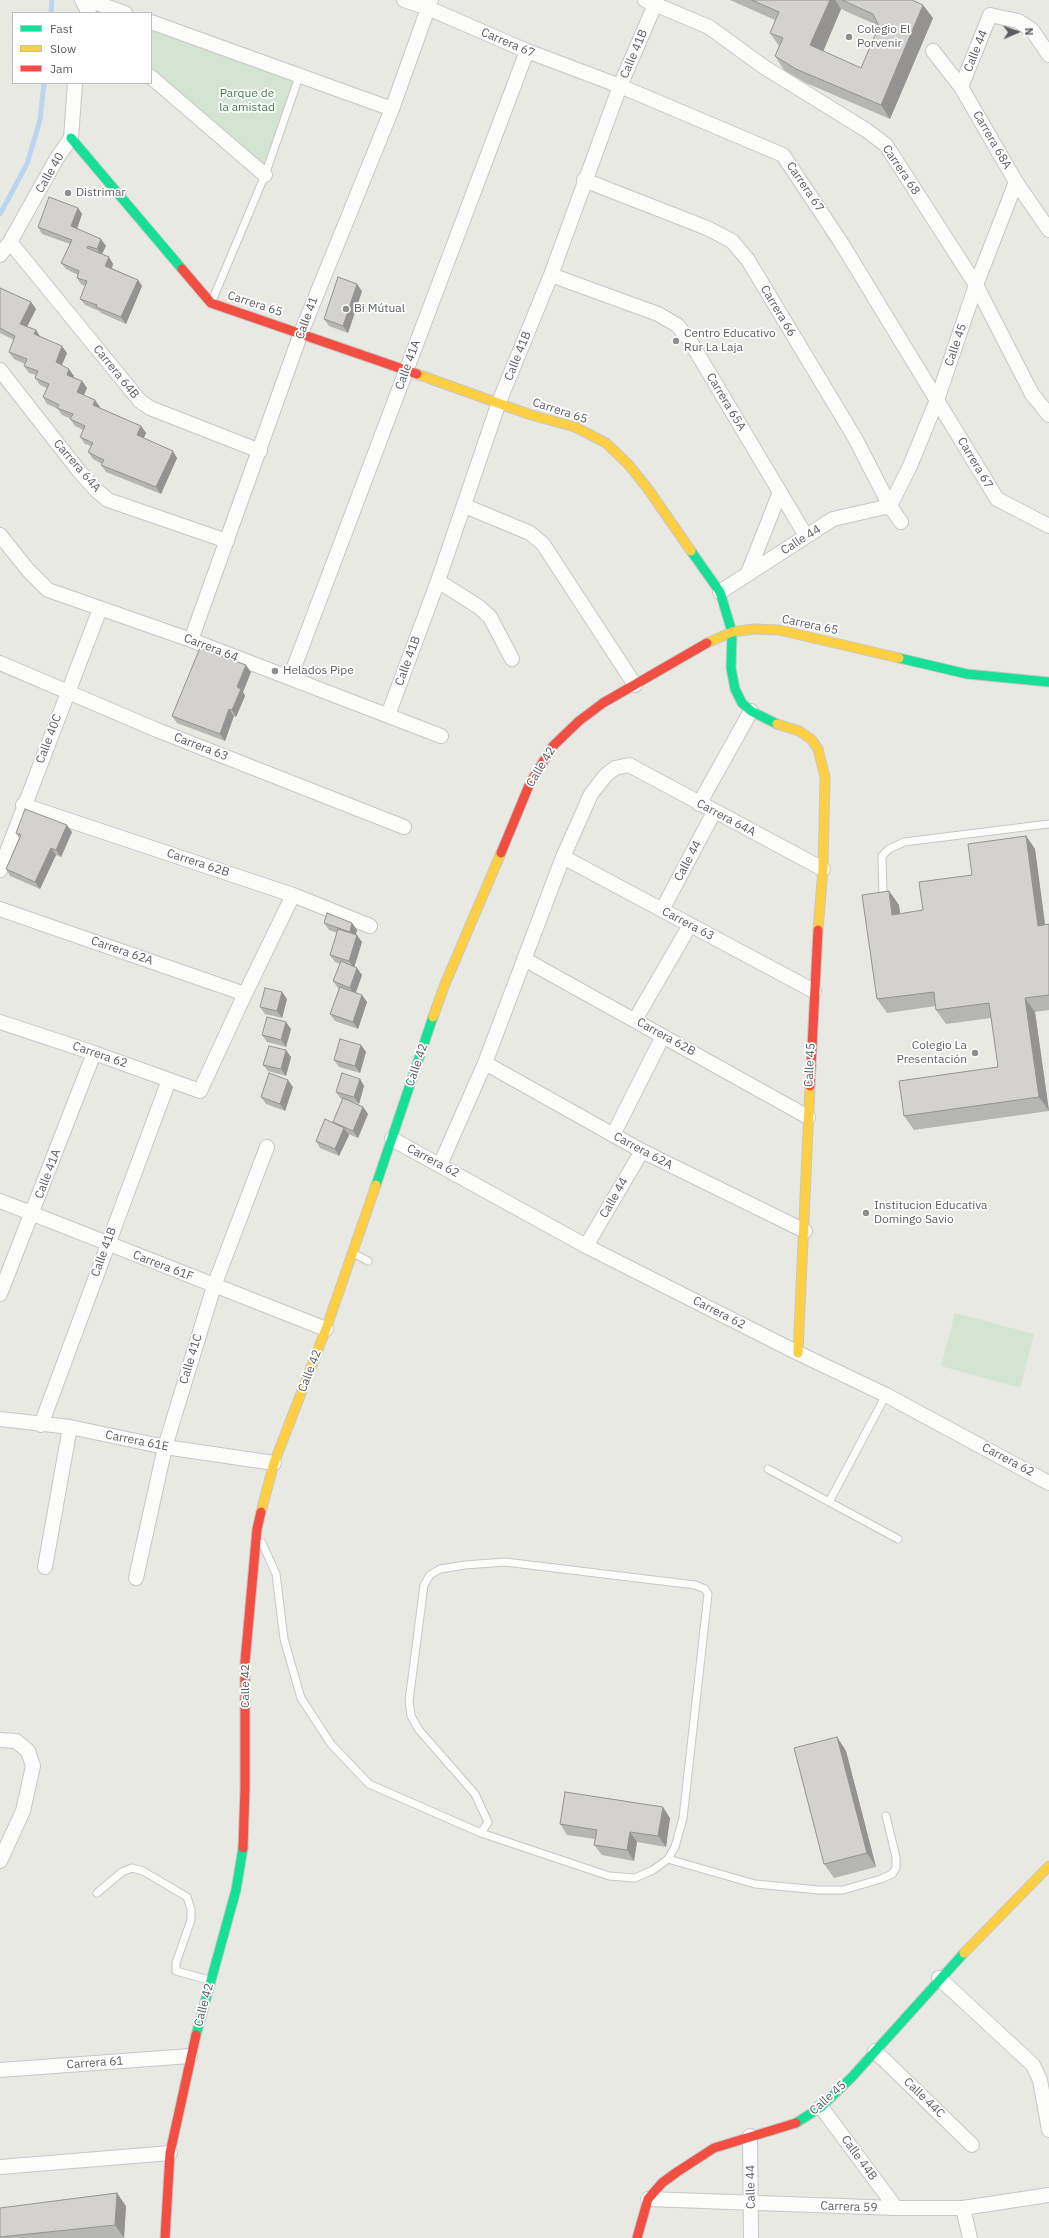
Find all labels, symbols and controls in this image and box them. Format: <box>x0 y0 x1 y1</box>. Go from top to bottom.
legend <box>12 12 152 84</box>
north arrow <box>997 12 1037 52</box>
text: Fast <box>50 21 73 36</box>
place label: Colegio El Porvenir <box>857 23 910 51</box>
street label: Carrera 67 <box>479 25 537 61</box>
street label: Calle 41B <box>617 27 651 81</box>
text: N <box>1022 27 1036 36</box>
street label: Calle 44 <box>961 28 991 74</box>
marker: Colegio El Porvenir <box>844 32 854 42</box>
text: Slow <box>50 41 76 56</box>
text: Jam <box>50 61 73 76</box>
park label: Parque de la amistad <box>219 87 275 115</box>
street label: Carrera 68A <box>970 108 1014 172</box>
street label: Carrera 68 <box>879 142 923 198</box>
street label: Calle 40 <box>33 150 67 196</box>
street label: Carrera 67 <box>783 159 827 215</box>
place label: Distrimar <box>76 186 126 200</box>
marker: Distrimar <box>63 188 73 198</box>
street label: Carrera 66 <box>757 283 799 339</box>
street label: Carrera 65 <box>226 288 284 320</box>
street label: Calle 41 <box>293 295 321 341</box>
place label: Bi Mútual <box>354 302 405 316</box>
marker: Bi Mútual <box>341 304 351 314</box>
street label: Calle 45 <box>942 322 970 368</box>
place label: Centro Educativo Rur La Laja <box>684 327 776 355</box>
street label: Calle 41B <box>502 329 534 383</box>
marker: Centro Educativo Rur La Laja <box>671 336 681 346</box>
street label: Calle 41A <box>392 338 424 392</box>
street label: Carrera 64B <box>90 342 142 402</box>
street label: Carrera 65A <box>703 370 749 434</box>
street label: Carrera 65 <box>531 395 589 427</box>
street label: Carrera 67 <box>954 435 996 491</box>
street label: Carrera 64A <box>50 437 104 495</box>
street label: Calle 44 <box>778 522 824 558</box>
street label: Carrera 65 <box>781 612 839 638</box>
street label: Carrera 64 <box>182 631 240 665</box>
street label: Calle 41B <box>392 634 424 688</box>
place label: Helados Pipe <box>283 664 354 678</box>
marker: Helados Pipe <box>270 666 280 676</box>
street label: Calle 40C <box>33 712 65 766</box>
street label: Carrera 63 <box>172 730 230 764</box>
street label: Calle 42 <box>523 744 559 790</box>
street label: Carrera 64A <box>694 796 758 840</box>
street label: Calle 44 <box>671 838 705 884</box>
street label: Carrera 62B <box>165 846 231 880</box>
street label: Carrera 63 <box>659 904 717 944</box>
street label: Carrera 62A <box>89 934 155 968</box>
street label: Carrera 62B <box>634 1015 698 1059</box>
street label: Carrera 62 <box>71 1039 129 1071</box>
place label: Colegio La Presentación <box>896 1039 967 1067</box>
street label: Calle 42 <box>403 1042 431 1088</box>
street label: Calle 45 <box>802 1043 818 1087</box>
marker: Colegio La Presentación <box>970 1048 980 1058</box>
street label: Carrera 62A <box>611 1129 675 1173</box>
street label: Carrera 62 <box>404 1141 462 1181</box>
street label: Calle 41A <box>32 1147 64 1201</box>
street label: Calle 44 <box>597 1175 631 1221</box>
place label: Institucion Educativa Domingo Savio <box>874 1199 988 1227</box>
marker: Institucion Educativa Domingo Savio <box>861 1208 871 1218</box>
street label: Calle 41B <box>88 1225 120 1279</box>
street label: Carrera 61F <box>131 1248 195 1284</box>
street label: Carrera 62 <box>690 1294 748 1332</box>
street label: Calle 41C <box>177 1332 205 1386</box>
street label: Calle 42 <box>295 1348 325 1394</box>
street label: Carrera 61E <box>104 1428 170 1454</box>
street label: Carrera 62 <box>979 1440 1037 1480</box>
street label: Calle 42 <box>239 1664 253 1708</box>
street label: Calle 42 <box>191 1982 217 2028</box>
street label: Carrera 61 <box>66 2054 124 2072</box>
street label: Calle 44C <box>900 2075 948 2121</box>
street label: Calle 45 <box>807 2078 849 2118</box>
street label: Calle 44B <box>838 2133 880 2183</box>
street label: Calle 44 <box>743 2165 759 2209</box>
street label: Carrera 59 <box>820 2199 878 2215</box>

